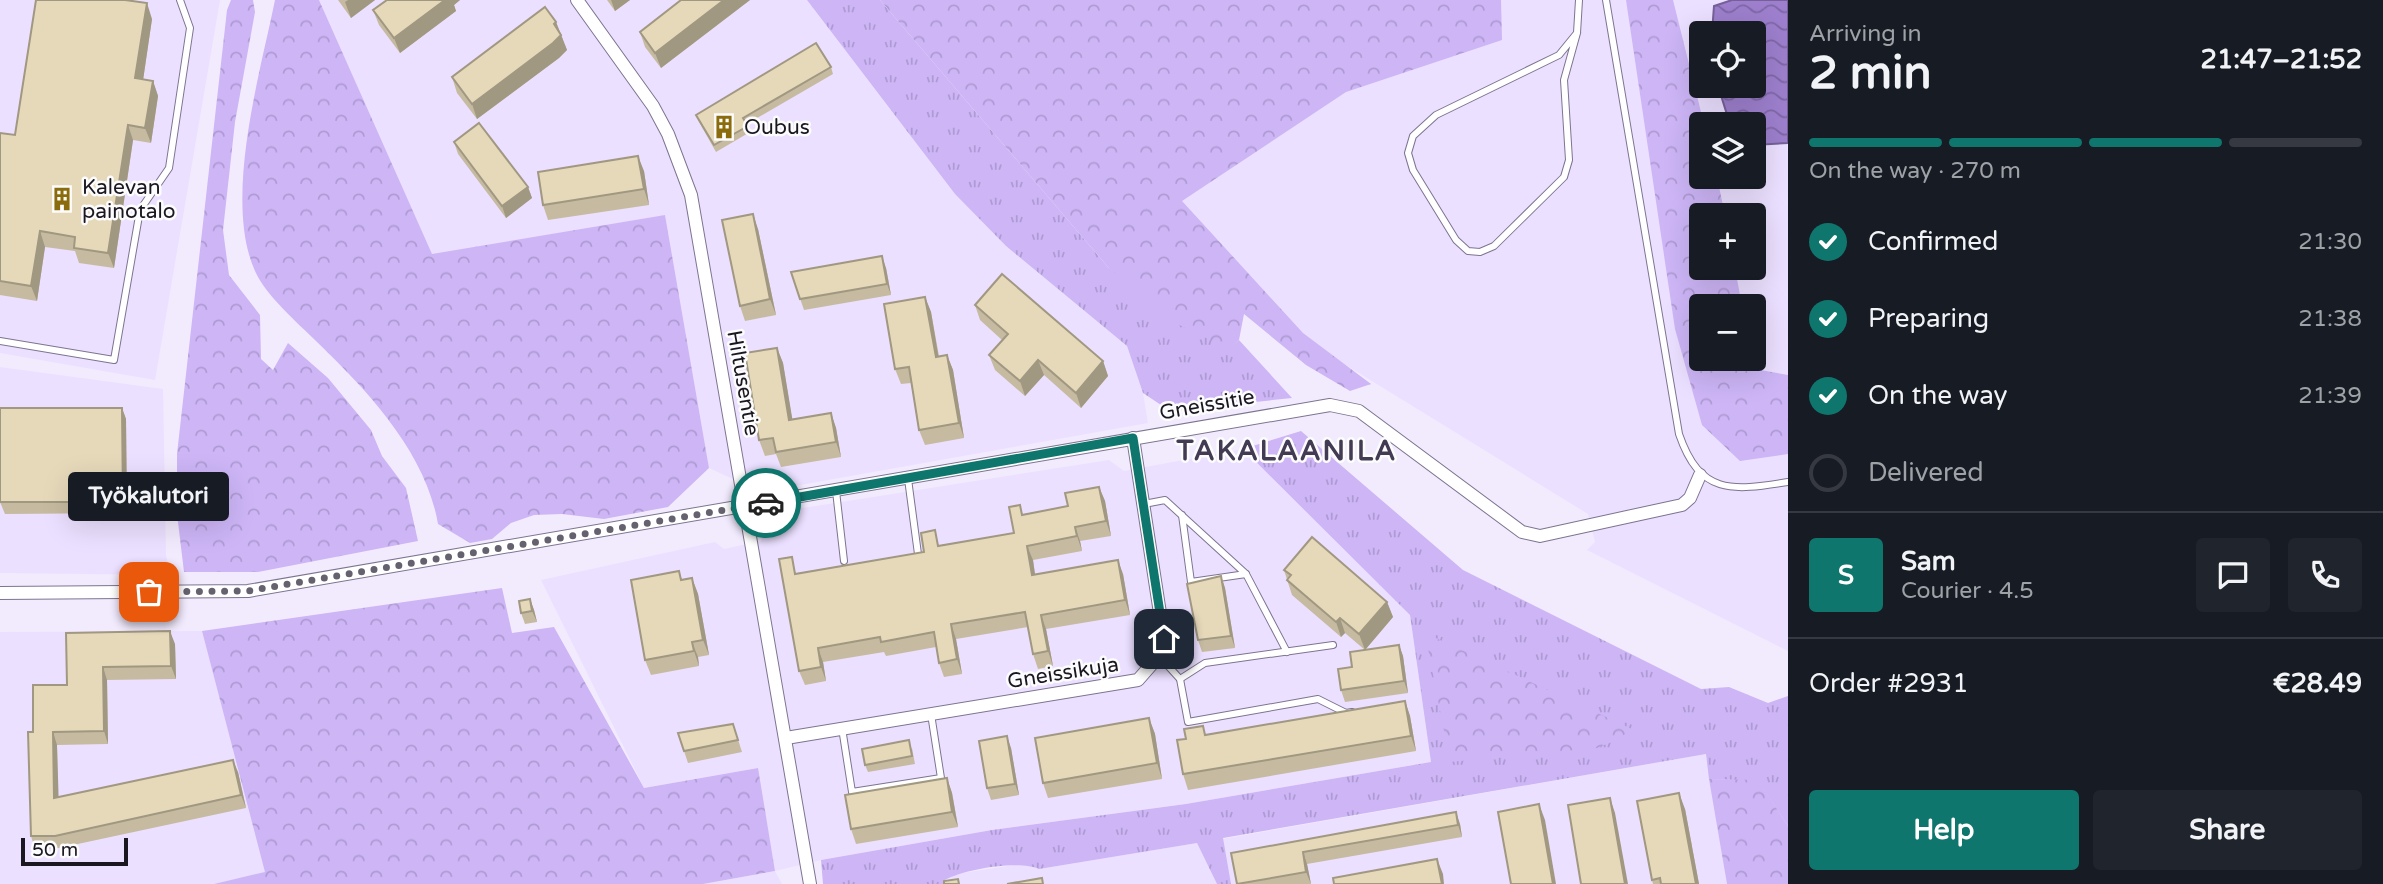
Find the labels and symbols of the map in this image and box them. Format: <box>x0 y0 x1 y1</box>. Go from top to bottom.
building icon: Oubus <box>710 113 738 141</box>
place label: Oubus <box>744 115 810 140</box>
place label: Kalevan painotalo <box>82 175 176 224</box>
building icon: Kalevan painotalo <box>48 185 76 213</box>
street label: Hiltusentie <box>721 328 765 438</box>
street label: Gneissitie <box>1157 384 1257 426</box>
district label: TAKALAANILA <box>1176 434 1398 468</box>
courier <box>731 468 801 538</box>
callout: Työkalutori <box>68 473 230 522</box>
pin <box>119 562 179 622</box>
pin <box>1134 609 1194 669</box>
street label: Gneissikuja <box>1005 652 1121 694</box>
scale bar <box>21 835 128 867</box>

